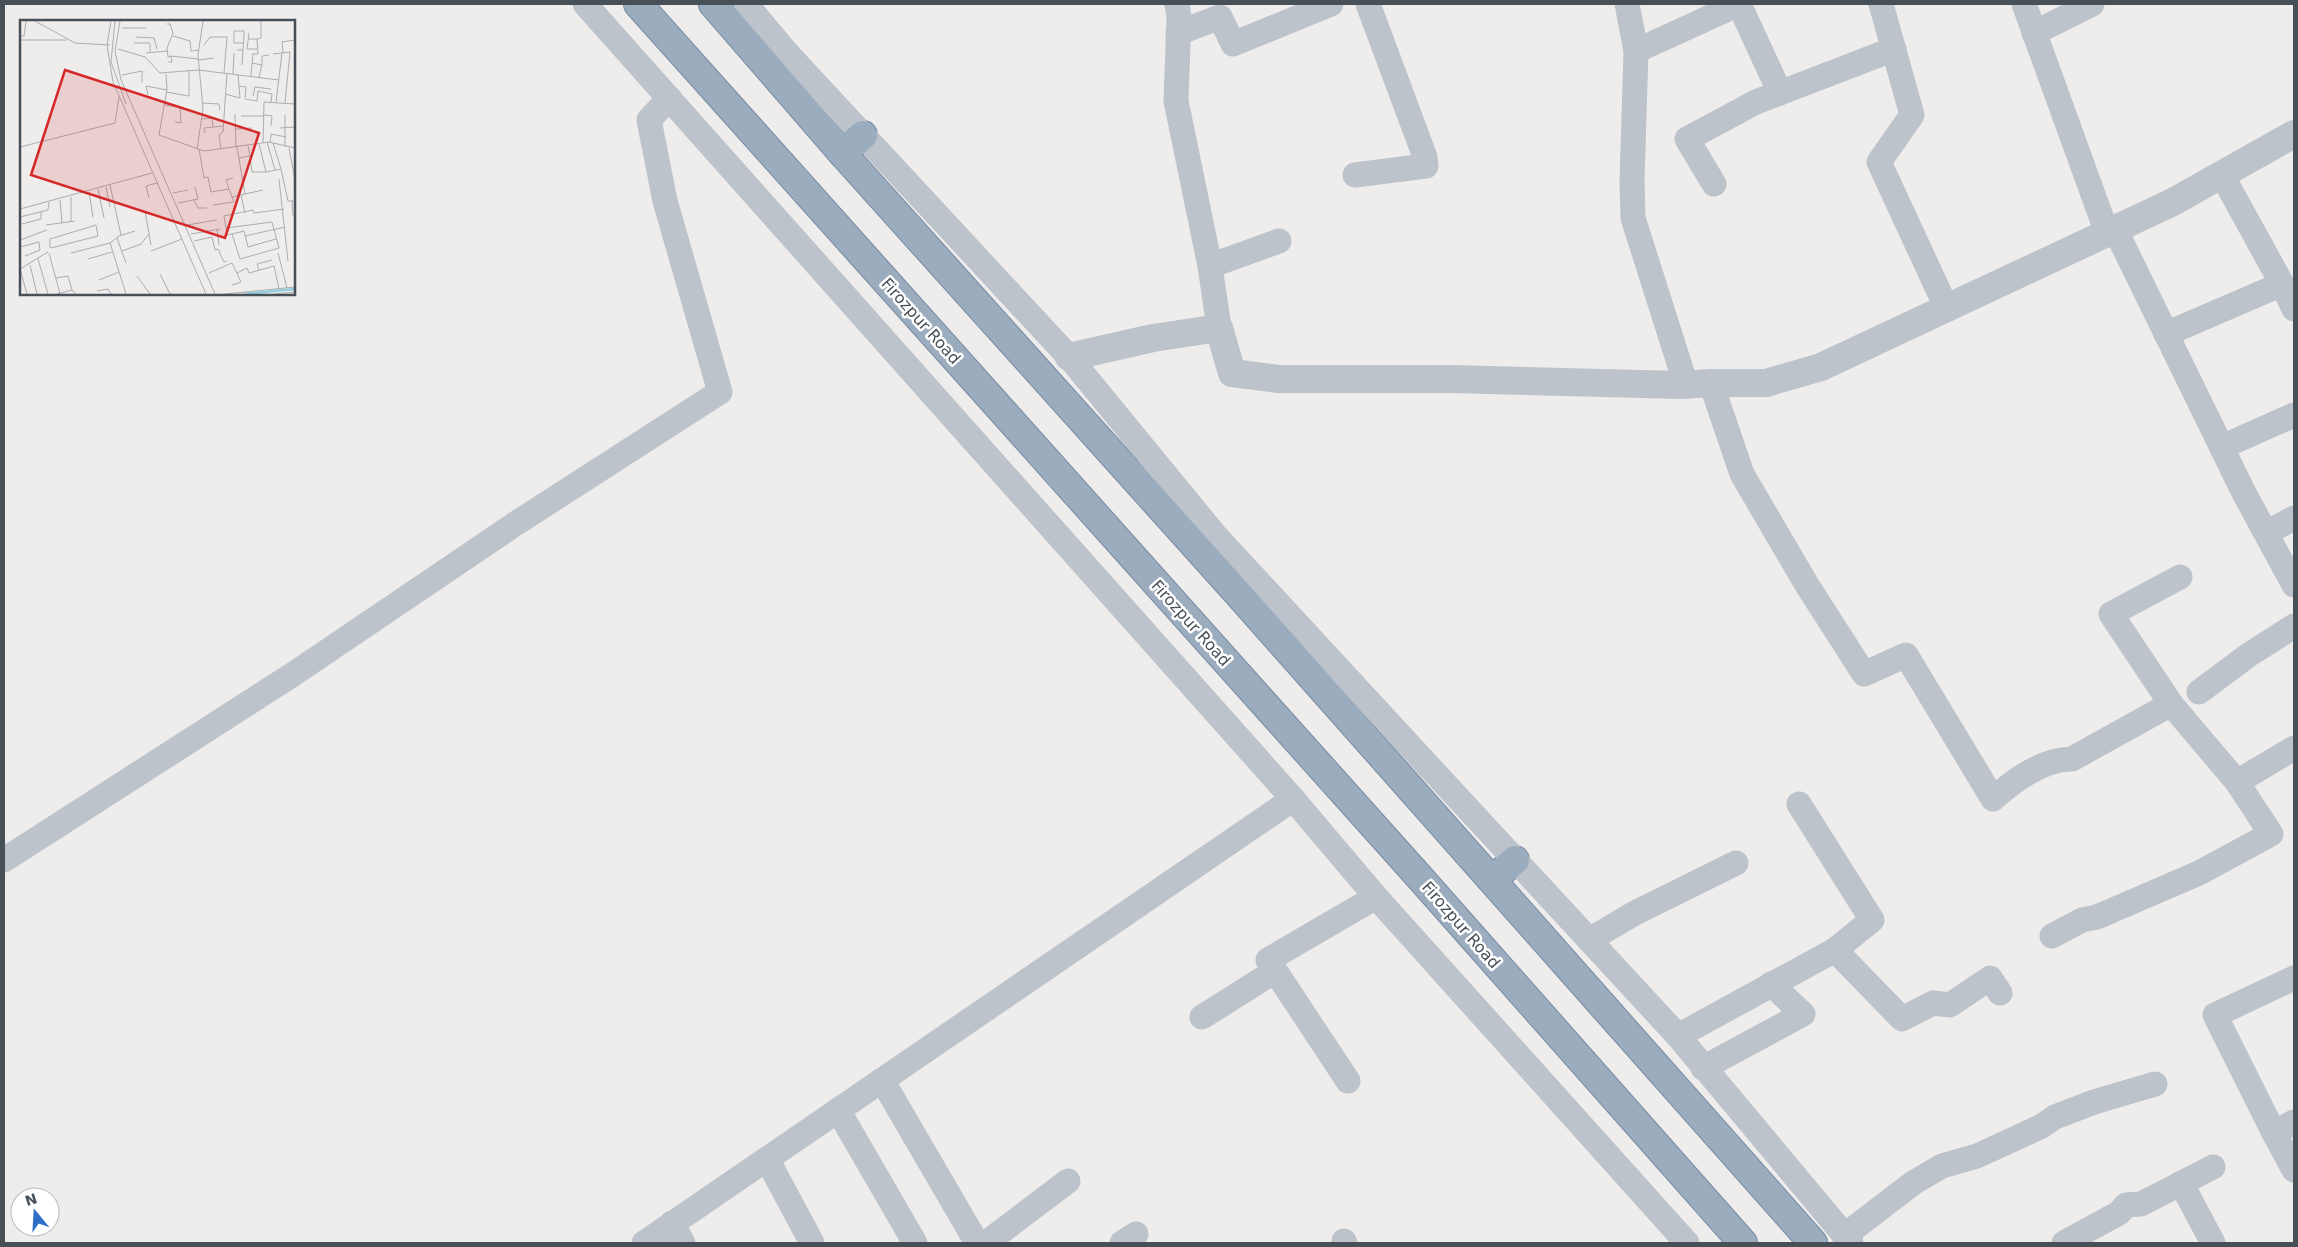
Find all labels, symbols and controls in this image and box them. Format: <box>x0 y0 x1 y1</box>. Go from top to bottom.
inset map <box>20 20 295 295</box>
street label: Firozpur Road <box>877 274 965 368</box>
street label: Firozpur Road <box>1147 576 1235 670</box>
street label: Firozpur Road <box>1418 878 1504 972</box>
north arrow <box>10 1187 60 1237</box>
text: N <box>23 1190 39 1209</box>

